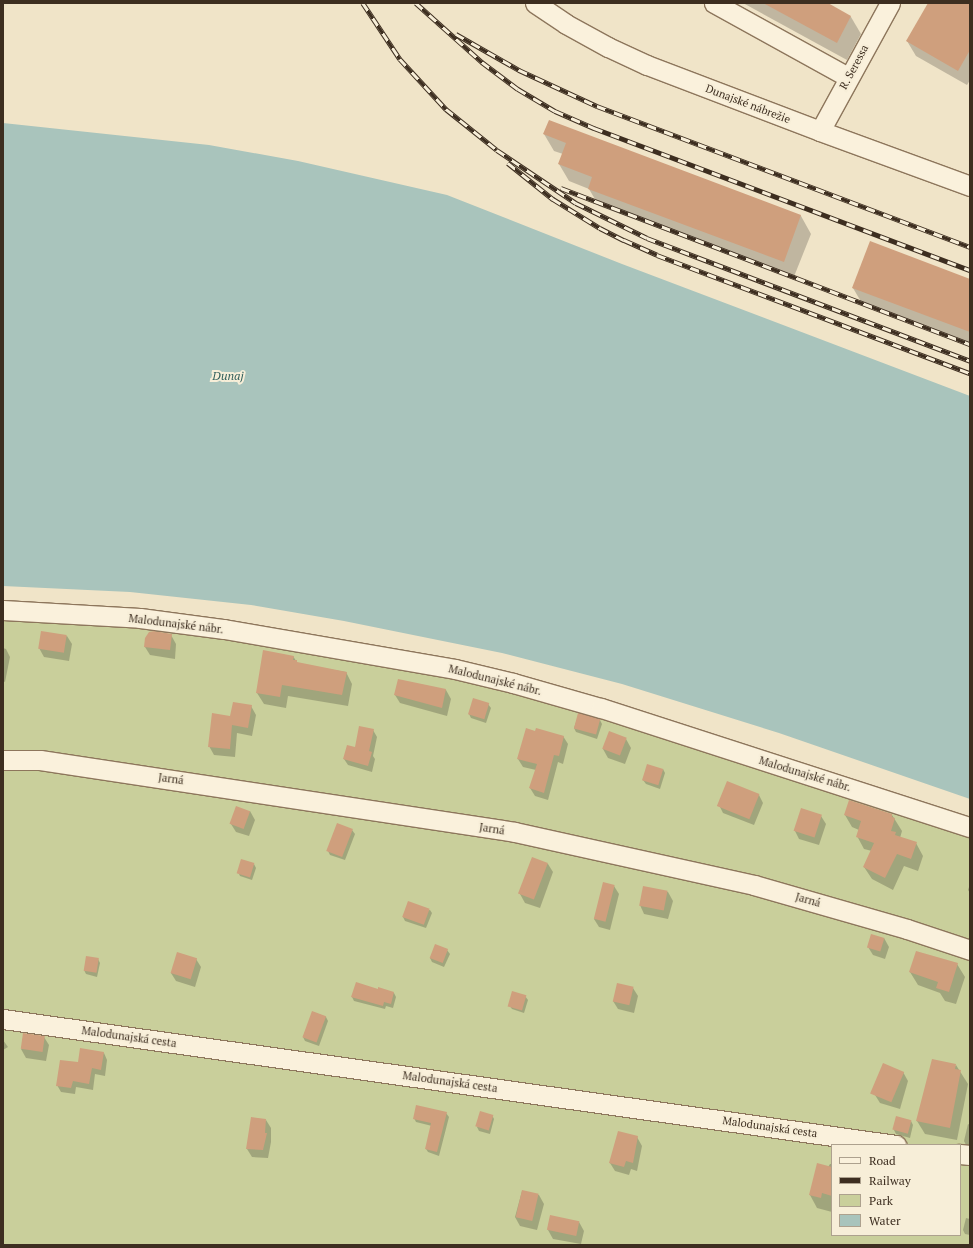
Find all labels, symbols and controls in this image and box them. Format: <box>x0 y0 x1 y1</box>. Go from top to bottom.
street label: R. Seressa <box>837 42 871 92</box>
street label: Dunajské nábrežie <box>704 82 792 126</box>
water label: Dunaj <box>212 369 244 383</box>
street label: Malodunajské nábr. <box>128 612 224 636</box>
street label: Malodunajské nábr. <box>447 662 543 698</box>
street label: Malodunajské nábr. <box>757 754 853 794</box>
street label: Jarná <box>157 771 185 787</box>
street label: Jarná <box>478 820 506 838</box>
street label: Jarná <box>794 890 822 910</box>
street label: Malodunajská cesta <box>81 1024 177 1050</box>
street label: Malodunajská cesta <box>402 1069 498 1095</box>
street label: Malodunajská cesta <box>722 1114 818 1140</box>
legend <box>831 1144 961 1236</box>
text: Road <box>869 1153 896 1168</box>
text: Railway <box>869 1173 911 1188</box>
text: Park <box>869 1193 893 1208</box>
text: Water <box>869 1213 901 1228</box>

